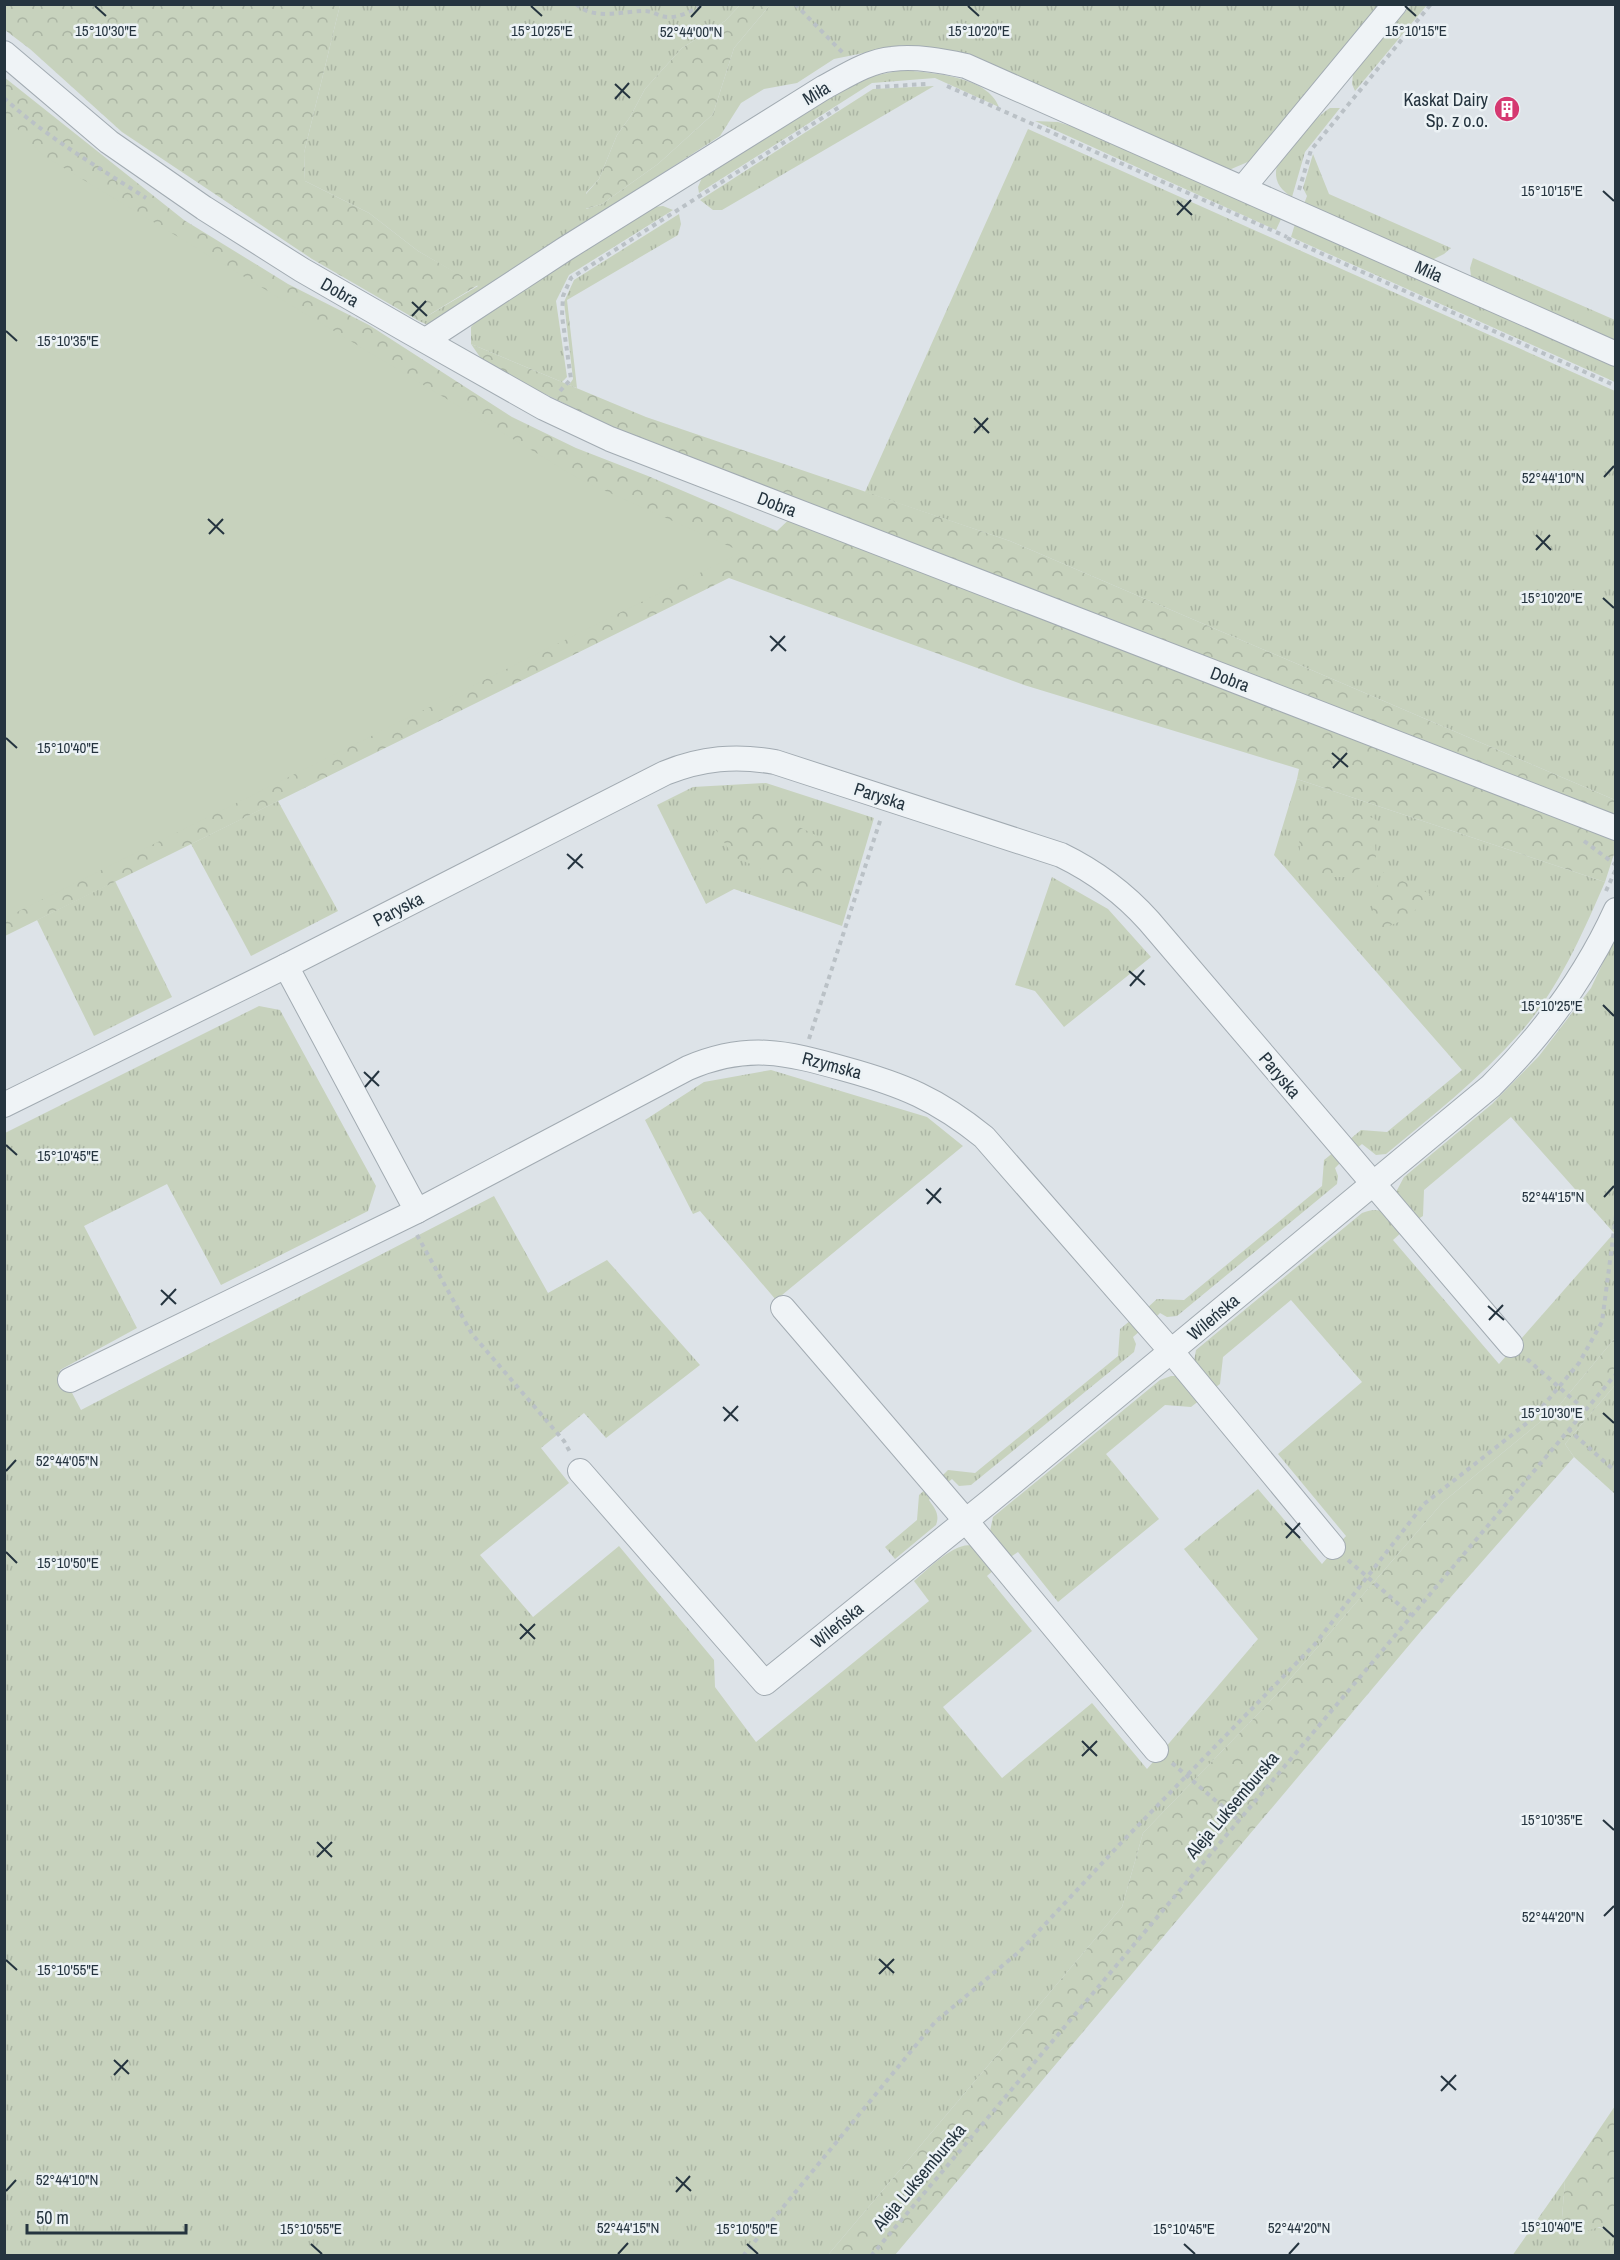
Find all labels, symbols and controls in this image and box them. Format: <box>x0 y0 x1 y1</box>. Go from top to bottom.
text: 15°10'30"E <box>75 20 137 41</box>
text: 15°10'25"E <box>511 20 573 41</box>
text: 15°10'20"E <box>948 20 1010 41</box>
text: 15°10'15"E <box>1385 20 1447 41</box>
text: 52°44'00"N <box>660 21 722 42</box>
street label: Miła <box>798 75 834 111</box>
place label: Kaskat Dairy Sp. z o.o. <box>1404 87 1489 133</box>
building icon: Kaskat Dairy Sp. z o.o. <box>1492 94 1522 124</box>
text: 15°10'15"E <box>1521 180 1583 201</box>
street label: Miła <box>1411 254 1447 288</box>
street label: Dobra <box>316 271 364 313</box>
text: 15°10'35"E <box>37 330 99 351</box>
text: 52°44'10"N <box>1522 467 1584 488</box>
street label: Dobra <box>754 485 800 523</box>
text: 15°10'20"E <box>1521 587 1583 608</box>
street label: Dobra <box>1207 660 1253 698</box>
text: 15°10'40"E <box>37 737 99 758</box>
street label: Paryska <box>851 776 909 816</box>
street label: Paryska <box>369 886 427 932</box>
text: 15°10'25"E <box>1521 995 1583 1016</box>
street label: Rzymska <box>799 1045 865 1085</box>
street label: Paryska <box>1253 1047 1307 1103</box>
text: 15°10'45"E <box>37 1145 99 1166</box>
text: 52°44'15"N <box>1522 1186 1584 1207</box>
street label: Wileńska <box>1182 1288 1244 1346</box>
text: 15°10'30"E <box>1521 1402 1583 1423</box>
text: 52°44'05"N <box>36 1450 98 1471</box>
text: 15°10'50"E <box>37 1552 99 1573</box>
street label: Wileńska <box>806 1596 868 1654</box>
street label: Aleja Luksemburska <box>1179 1746 1284 1865</box>
text: 15°10'35"E <box>1521 1809 1583 1830</box>
text: 52°44'20"N <box>1522 1906 1584 1927</box>
text: 15°10'55"E <box>37 1959 99 1980</box>
street label: Aleja Luksemburska <box>866 2118 971 2237</box>
text: 52°44'10"N <box>36 2169 98 2190</box>
scale bar <box>27 2197 186 2235</box>
text: 50 m <box>36 2205 69 2230</box>
text: 15°10'40"E <box>1521 2216 1583 2237</box>
text: 52°44'15"N <box>597 2217 659 2238</box>
text: 52°44'20"N <box>1268 2217 1330 2238</box>
text: 15°10'55"E <box>280 2218 342 2239</box>
text: 15°10'50"E <box>716 2218 778 2239</box>
text: 15°10'45"E <box>1153 2218 1215 2239</box>

